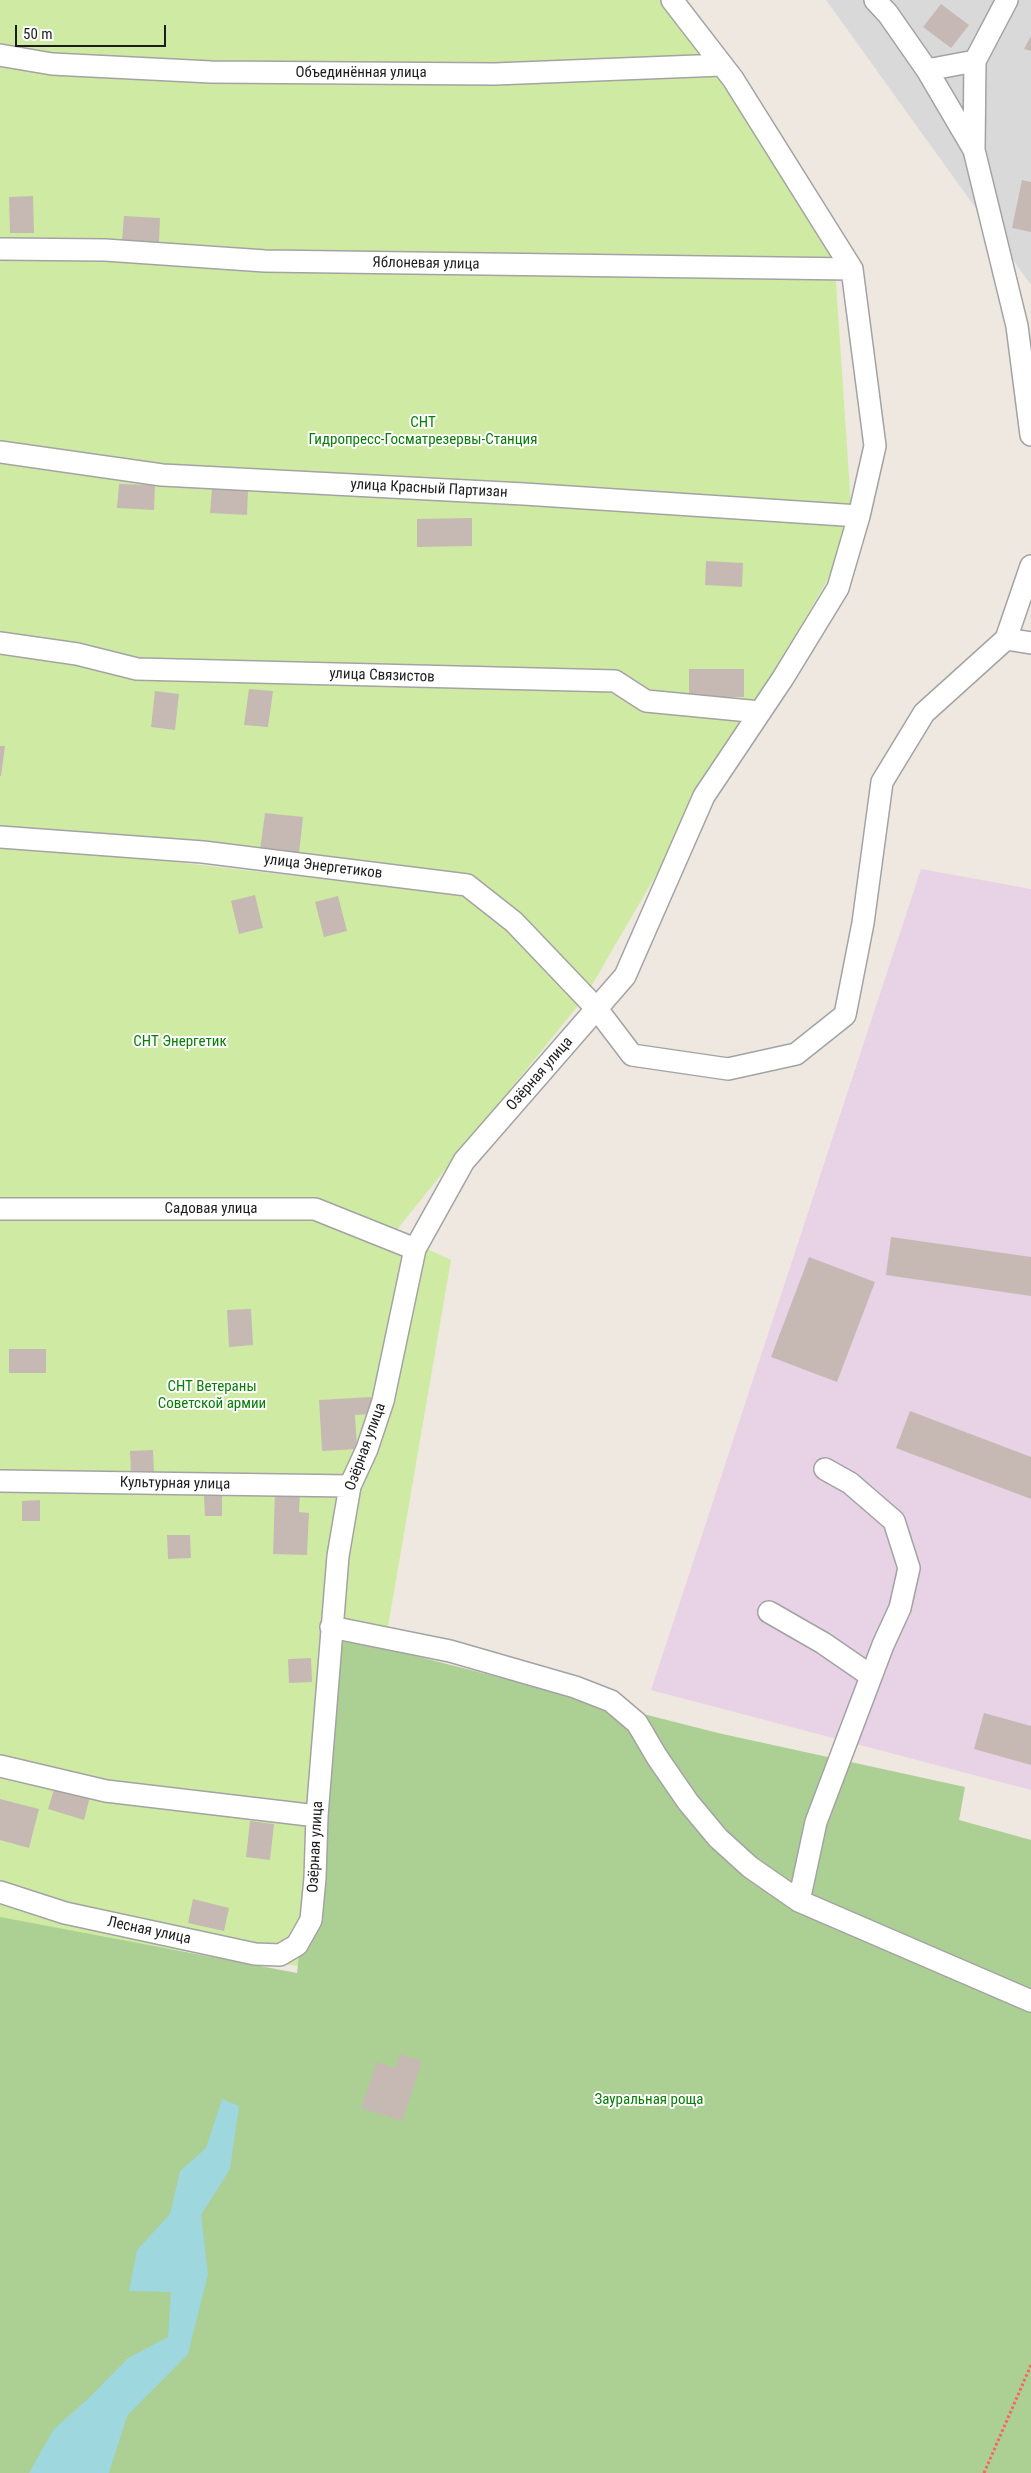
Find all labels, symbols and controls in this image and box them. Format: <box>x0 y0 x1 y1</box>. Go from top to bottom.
scale bar <box>18 15 169 47</box>
text: 50 m <box>23 25 53 43</box>
street label: Объединённая улица <box>295 64 427 82</box>
street label: Яблоневая улица <box>372 254 480 274</box>
park label: СНТ Гидропресс-Госматрезервы-Станция <box>309 414 537 449</box>
street label: улица Красный Партизан <box>350 476 508 502</box>
street label: улица Связистов <box>329 665 435 687</box>
street label: улица Энергетиков <box>263 851 383 883</box>
park label: СНТ Энергетик <box>133 1033 227 1051</box>
street label: Озёрная улица <box>503 1033 577 1115</box>
street label: Садовая улица <box>165 1200 257 1218</box>
park label: СНТ Ветераны Советской армии <box>158 1378 266 1413</box>
street label: Озёрная улица <box>342 1401 390 1493</box>
street label: Культурная улица <box>120 1474 230 1494</box>
street label: Озёрная улица <box>305 1801 327 1893</box>
street label: Лесная улица <box>106 1913 192 1949</box>
park label: Зауральная роща <box>595 2091 703 2109</box>

